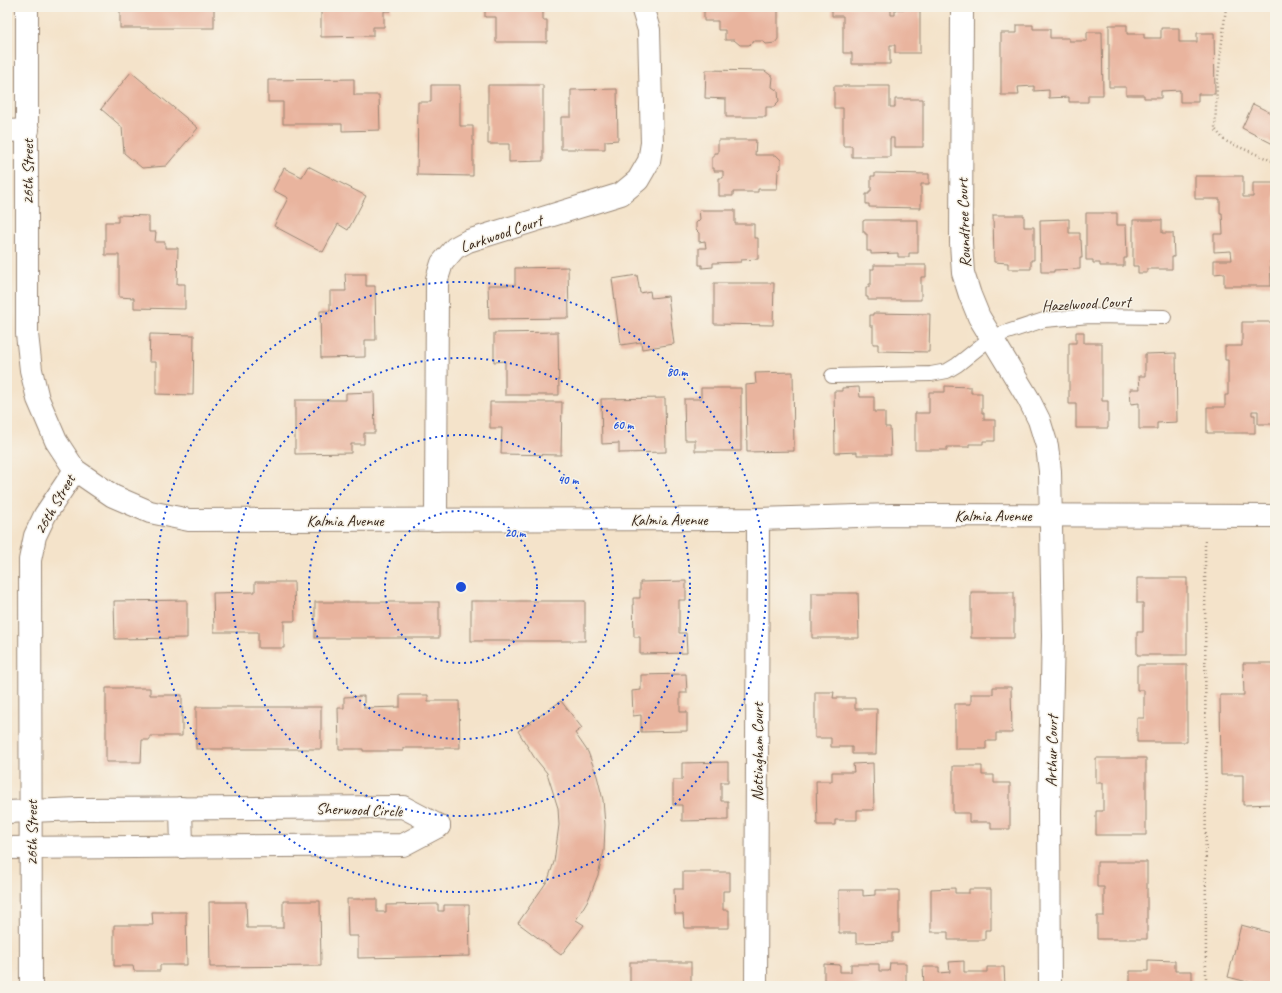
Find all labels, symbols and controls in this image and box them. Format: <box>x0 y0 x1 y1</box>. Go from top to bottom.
street label: 26th Street <box>18 138 38 205</box>
street label: Roundtree Court <box>952 176 976 268</box>
street label: Larkwood Court <box>458 210 547 257</box>
street label: Hazelwood Court <box>1041 292 1134 316</box>
text: 80 m <box>667 364 688 380</box>
text: 60 m <box>613 417 635 433</box>
street label: 26th Street <box>30 470 81 538</box>
text: 40 m <box>558 472 579 488</box>
street label: Kalmia Avenue <box>954 506 1033 526</box>
street label: Kalmia Avenue <box>630 510 709 530</box>
street label: Kalmia Avenue <box>306 511 385 531</box>
text: 20 m <box>505 525 526 541</box>
centre of rings <box>454 580 468 594</box>
street label: Nottingham Court <box>748 701 768 801</box>
street label: Arthur Court <box>1041 712 1063 787</box>
street label: Sherwood Circle <box>315 798 404 822</box>
street label: 26th Street <box>22 799 42 866</box>

